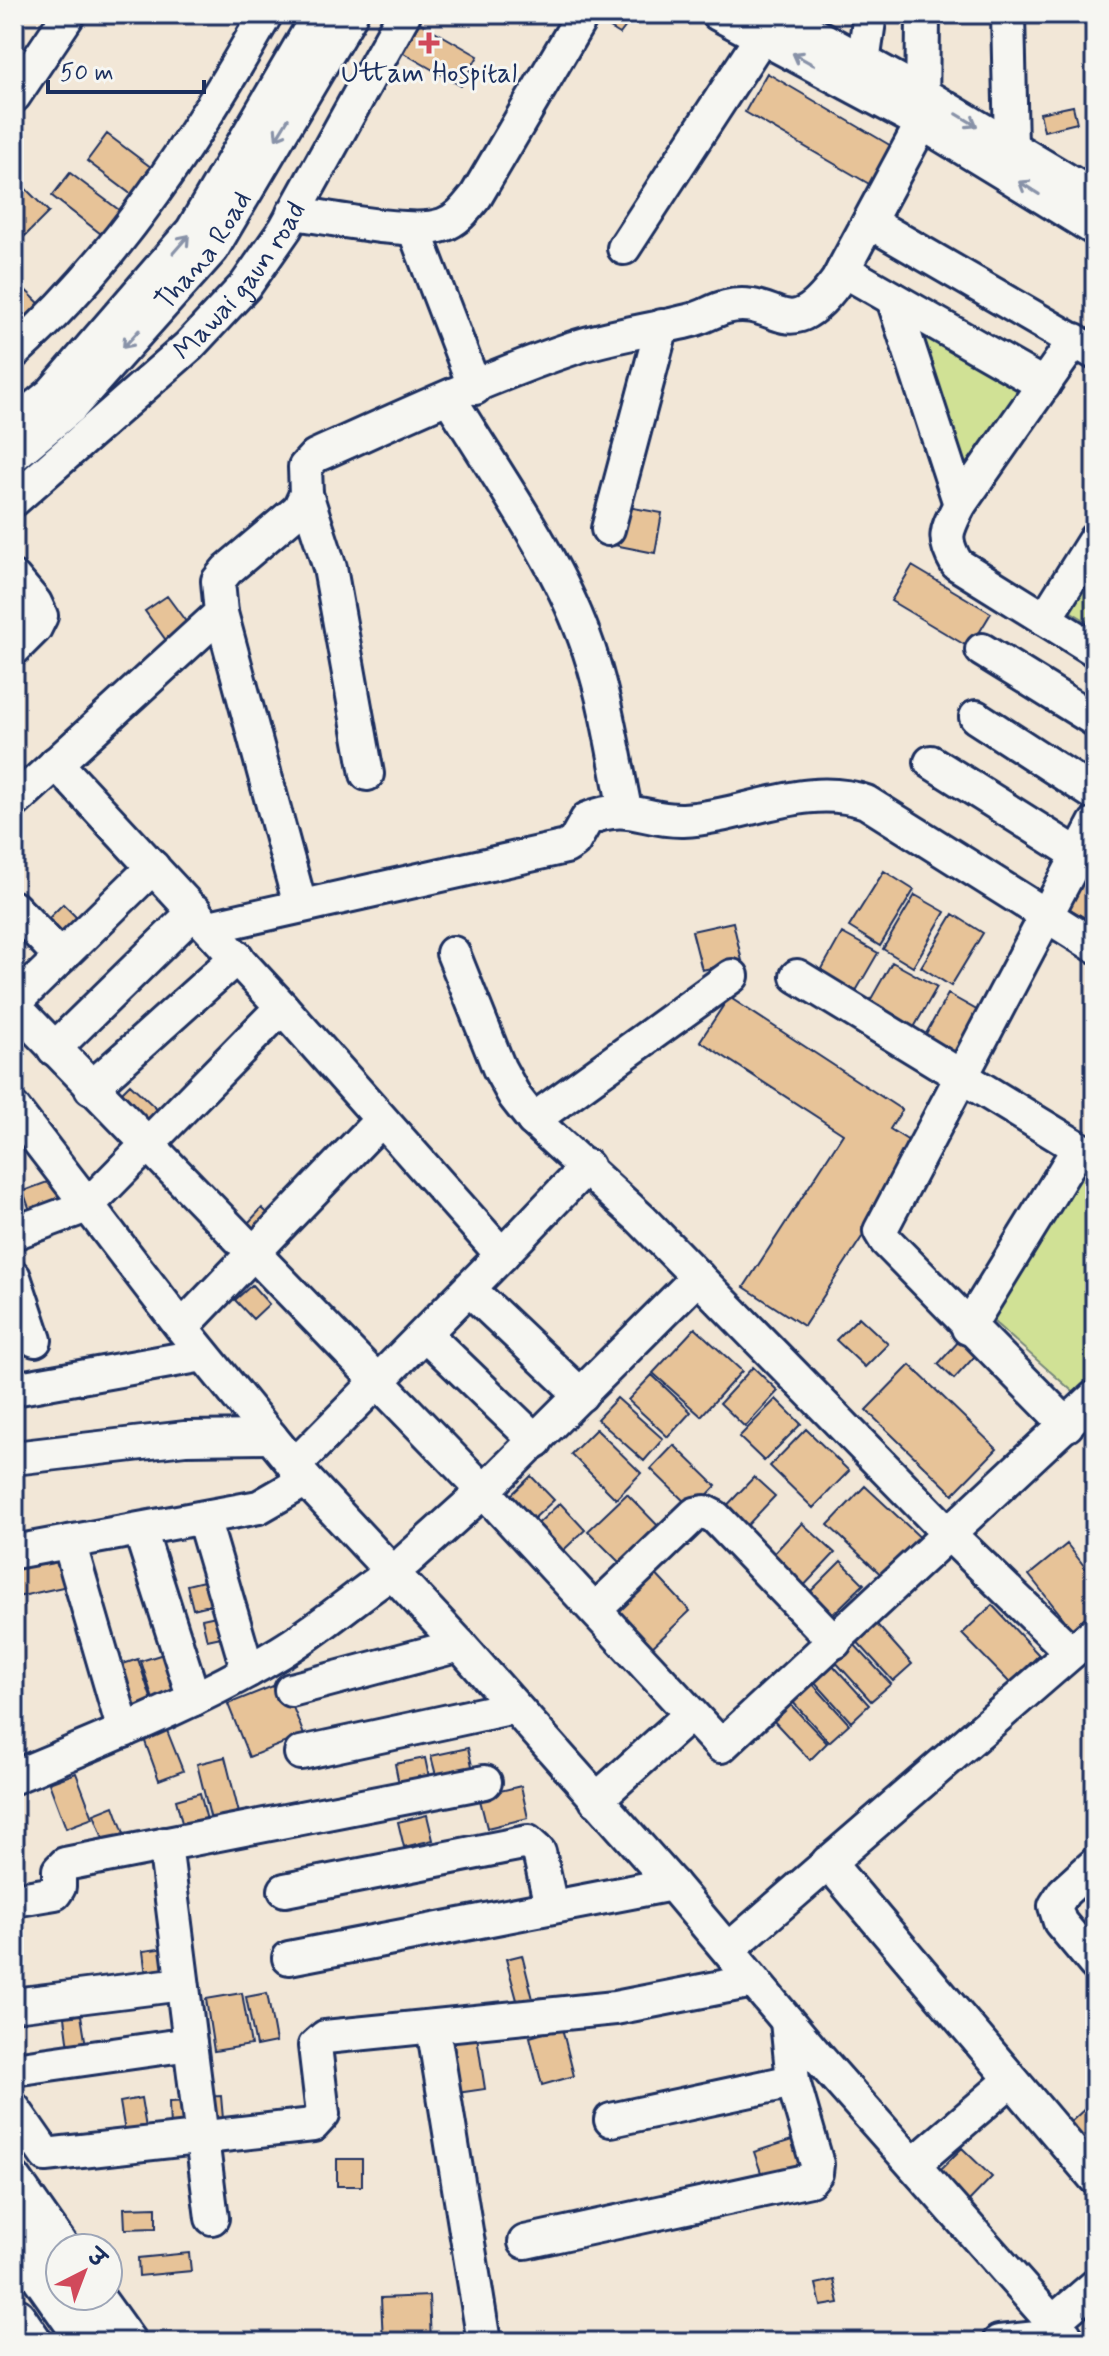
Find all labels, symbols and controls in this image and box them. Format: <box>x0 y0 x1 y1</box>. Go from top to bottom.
marker: Uttam Hospital <box>418 32 440 54</box>
scale bar <box>48 44 204 94</box>
one-way arrow <box>792 51 815 67</box>
place label: Uttam Hospital <box>341 56 517 93</box>
text: 50 m <box>60 58 114 89</box>
one-way arrow <box>955 112 978 128</box>
one-way arrow <box>274 117 290 140</box>
one-way arrow <box>1018 179 1041 195</box>
street label: Thana Road <box>147 184 261 319</box>
street label: Mawai gaun road <box>166 195 315 369</box>
one-way arrow <box>172 234 190 254</box>
one-way arrow <box>122 328 140 348</box>
north arrow <box>44 2232 124 2312</box>
text: उ <box>80 2242 113 2275</box>

